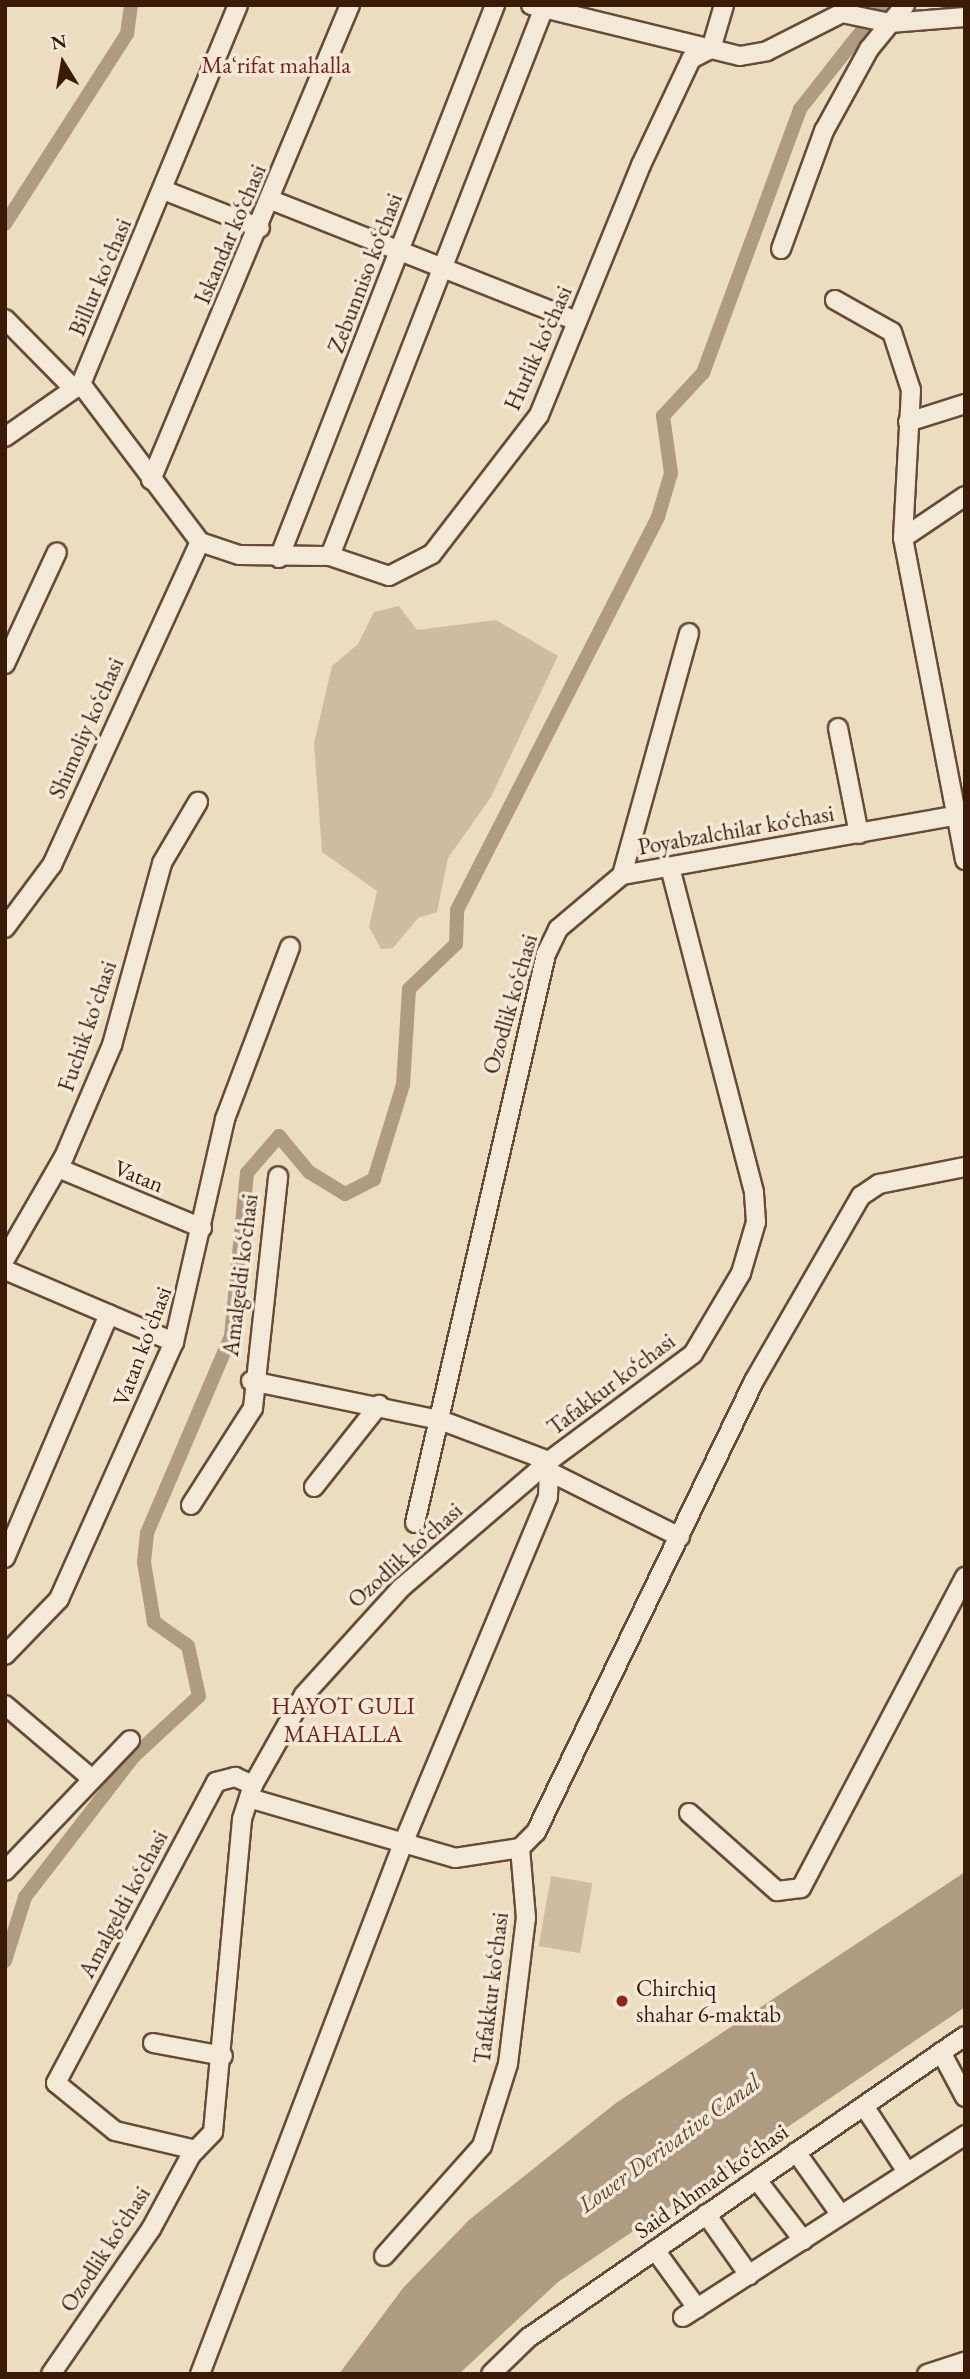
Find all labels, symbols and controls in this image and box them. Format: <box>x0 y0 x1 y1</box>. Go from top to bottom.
north arrow <box>28 28 98 98</box>
text: N <box>49 28 69 56</box>
district label: Maʻrifat mahalla <box>201 51 351 79</box>
street label: Iskandar ko‘chasi <box>188 160 272 308</box>
street label: Zebunniso ko‘chasi <box>322 189 408 357</box>
street label: Billur ko'chasi <box>63 214 137 340</box>
street label: Hurlik ko‘chasi <box>498 281 578 415</box>
street label: Shimoliy ko‘chasi <box>43 653 129 803</box>
street label: Poyabzalchilar ko‘chasi <box>636 799 836 861</box>
street label: Ozodlik ko‘chasi <box>477 931 543 1077</box>
street label: Fuchik ko'chasi <box>52 957 122 1095</box>
street label: Vatan <box>110 1154 168 1198</box>
street label: Amalgeldi ko‘chasi <box>216 1192 264 1358</box>
street label: Vatan ko'chasi <box>107 1282 177 1410</box>
street label: Tafakkur ko‘chasi <box>542 1327 680 1441</box>
street label: Ozodlik ko‘chasi <box>342 1496 468 1614</box>
district label: HAYOT GULI MAHALLA <box>262 1692 424 1748</box>
street label: Amalgeldi ko‘chasi <box>72 1825 174 1983</box>
street label: Tafakkur ko‘chasi <box>468 1911 514 2065</box>
place label: Chirchiq shahar 6-maktab <box>636 1974 781 2028</box>
marker: Chirchiq shahar 6-maktab <box>614 1993 630 2009</box>
water label: Lower Derivative Canal <box>572 2067 766 2219</box>
street label: Said Ahmad ko‘chasi <box>629 2118 793 2244</box>
street label: Ozodlik ko‘chasi <box>54 2181 156 2317</box>

